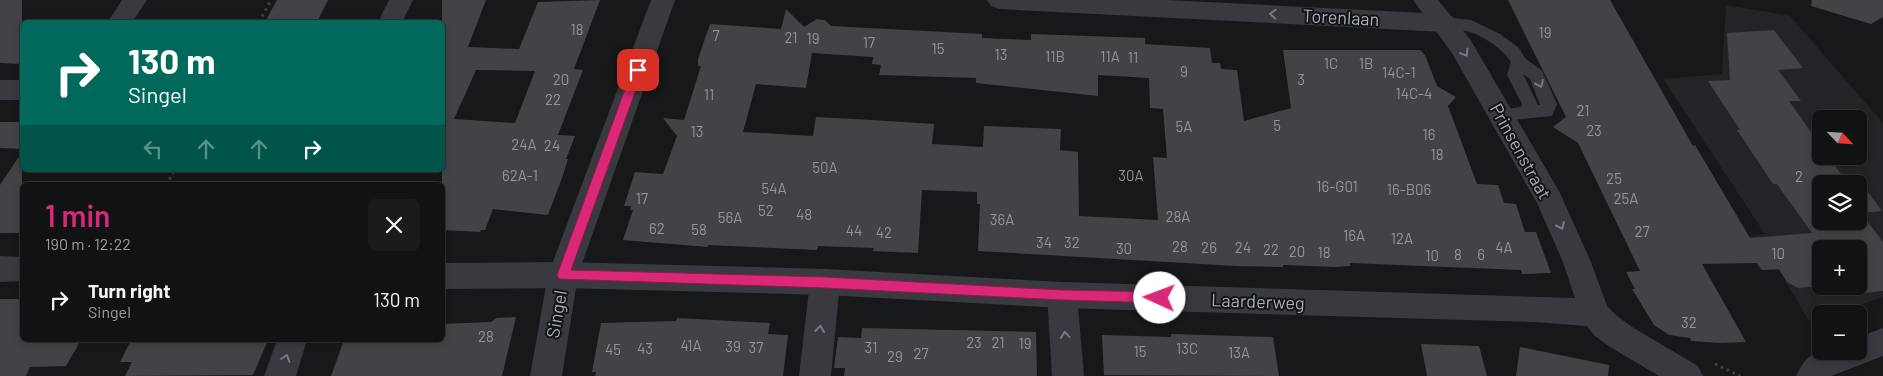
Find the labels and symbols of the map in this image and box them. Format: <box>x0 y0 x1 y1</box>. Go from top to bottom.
street label: Torenlaan <box>1302 4 1380 30</box>
one-way arrow <box>1269 9 1276 19</box>
house number: 18 <box>570 20 584 38</box>
house number: 19 <box>1538 23 1552 41</box>
house number: 7 <box>712 26 720 44</box>
house number: 21 <box>784 28 798 46</box>
house number: 19 <box>806 29 820 47</box>
house number: 17 <box>863 33 875 51</box>
house number: 15 <box>932 39 944 57</box>
house number: 13 <box>995 45 1007 63</box>
house number: 11B <box>1045 47 1065 65</box>
house number: 11A <box>1100 47 1120 65</box>
house number: 11 <box>1128 48 1138 66</box>
one-way arrow <box>1458 48 1468 57</box>
pin <box>617 49 659 91</box>
house number: 1C <box>1324 54 1338 72</box>
house number: 1B <box>1359 54 1373 72</box>
house number: 9 <box>1180 62 1188 80</box>
house number: 14C-1 <box>1382 63 1416 81</box>
house number: 20 <box>553 70 569 88</box>
house number: 3 <box>1297 70 1305 88</box>
one-way arrow <box>1534 78 1544 87</box>
house number: 14C-4 <box>1396 84 1432 102</box>
house number: 11 <box>704 85 714 103</box>
house number: 22 <box>545 90 561 108</box>
street label: Prinsenstraat <box>1486 99 1556 203</box>
house number: 21 <box>1576 101 1590 119</box>
north arrow <box>1812 110 1868 165</box>
house number: 5 <box>1273 116 1281 134</box>
house number: 5A <box>1176 117 1192 135</box>
house number: 23 <box>1586 121 1602 139</box>
house number: 13 <box>691 122 703 140</box>
house number: 16 <box>1423 125 1435 143</box>
house number: 24A <box>511 135 537 153</box>
house number: 24 <box>544 136 560 154</box>
house number: 18 <box>1430 145 1444 163</box>
house number: 50A <box>812 158 838 176</box>
house number: 62A-1 <box>502 166 538 184</box>
house number: 30A <box>1118 166 1144 184</box>
house number: 2 <box>1795 167 1803 185</box>
house number: 25 <box>1606 169 1622 187</box>
house number: 16-G01 <box>1316 177 1358 195</box>
house number: 54A <box>761 179 787 197</box>
house number: 16-B06 <box>1387 180 1431 198</box>
house number: 17 <box>636 189 648 207</box>
house number: 25A <box>1614 189 1638 207</box>
house number: 52 <box>758 201 774 219</box>
house number: 48 <box>796 205 812 223</box>
house number: 28A <box>1166 207 1190 225</box>
house number: 56A <box>718 208 742 226</box>
house number: 36A <box>990 210 1014 228</box>
house number: 62 <box>649 219 665 237</box>
house number: 58 <box>691 220 707 238</box>
house number: 44 <box>846 221 862 239</box>
one-way arrow <box>1554 221 1565 230</box>
house number: 27 <box>1634 222 1650 240</box>
house number: 42 <box>876 223 892 241</box>
house number: 16A <box>1343 226 1365 244</box>
house number: 12A <box>1391 229 1413 247</box>
house number: 34 <box>1036 233 1052 251</box>
house number: 32 <box>1064 233 1080 251</box>
house number: 28 <box>1172 237 1188 255</box>
house number: 26 <box>1201 238 1217 256</box>
house number: 24 <box>1235 238 1251 256</box>
house number: 4A <box>1495 238 1513 256</box>
house number: 30 <box>1116 239 1132 257</box>
house number: 22 <box>1263 240 1279 258</box>
house number: 20 <box>1289 242 1305 260</box>
house number: 18 <box>1317 243 1331 261</box>
house number: 10 <box>1771 244 1785 262</box>
house number: 8 <box>1454 245 1462 263</box>
house number: 6 <box>1477 245 1485 263</box>
house number: 10 <box>1425 246 1439 264</box>
position arrow <box>1133 271 1185 323</box>
street label: Singel <box>541 288 571 340</box>
street label: Laarderweg <box>1211 288 1305 314</box>
house number: 32 <box>1681 313 1697 331</box>
one-way arrow <box>814 325 825 333</box>
house number: 28 <box>478 327 494 345</box>
one-way arrow <box>1059 331 1070 339</box>
house number: 23 <box>966 333 982 351</box>
house number: 21 <box>991 333 1005 351</box>
house number: 19 <box>1018 334 1032 352</box>
house number: 41A <box>680 336 702 354</box>
house number: 39 <box>725 337 741 355</box>
house number: 37 <box>749 338 763 356</box>
house number: 31 <box>865 338 877 356</box>
house number: 43 <box>637 339 653 357</box>
house number: 13C <box>1176 339 1198 357</box>
house number: 45 <box>605 340 621 358</box>
house number: 15 <box>1134 342 1146 360</box>
house number: 13A <box>1228 343 1250 361</box>
house number: 27 <box>913 344 929 362</box>
house number: 29 <box>887 347 903 365</box>
one-way arrow <box>280 354 290 363</box>

